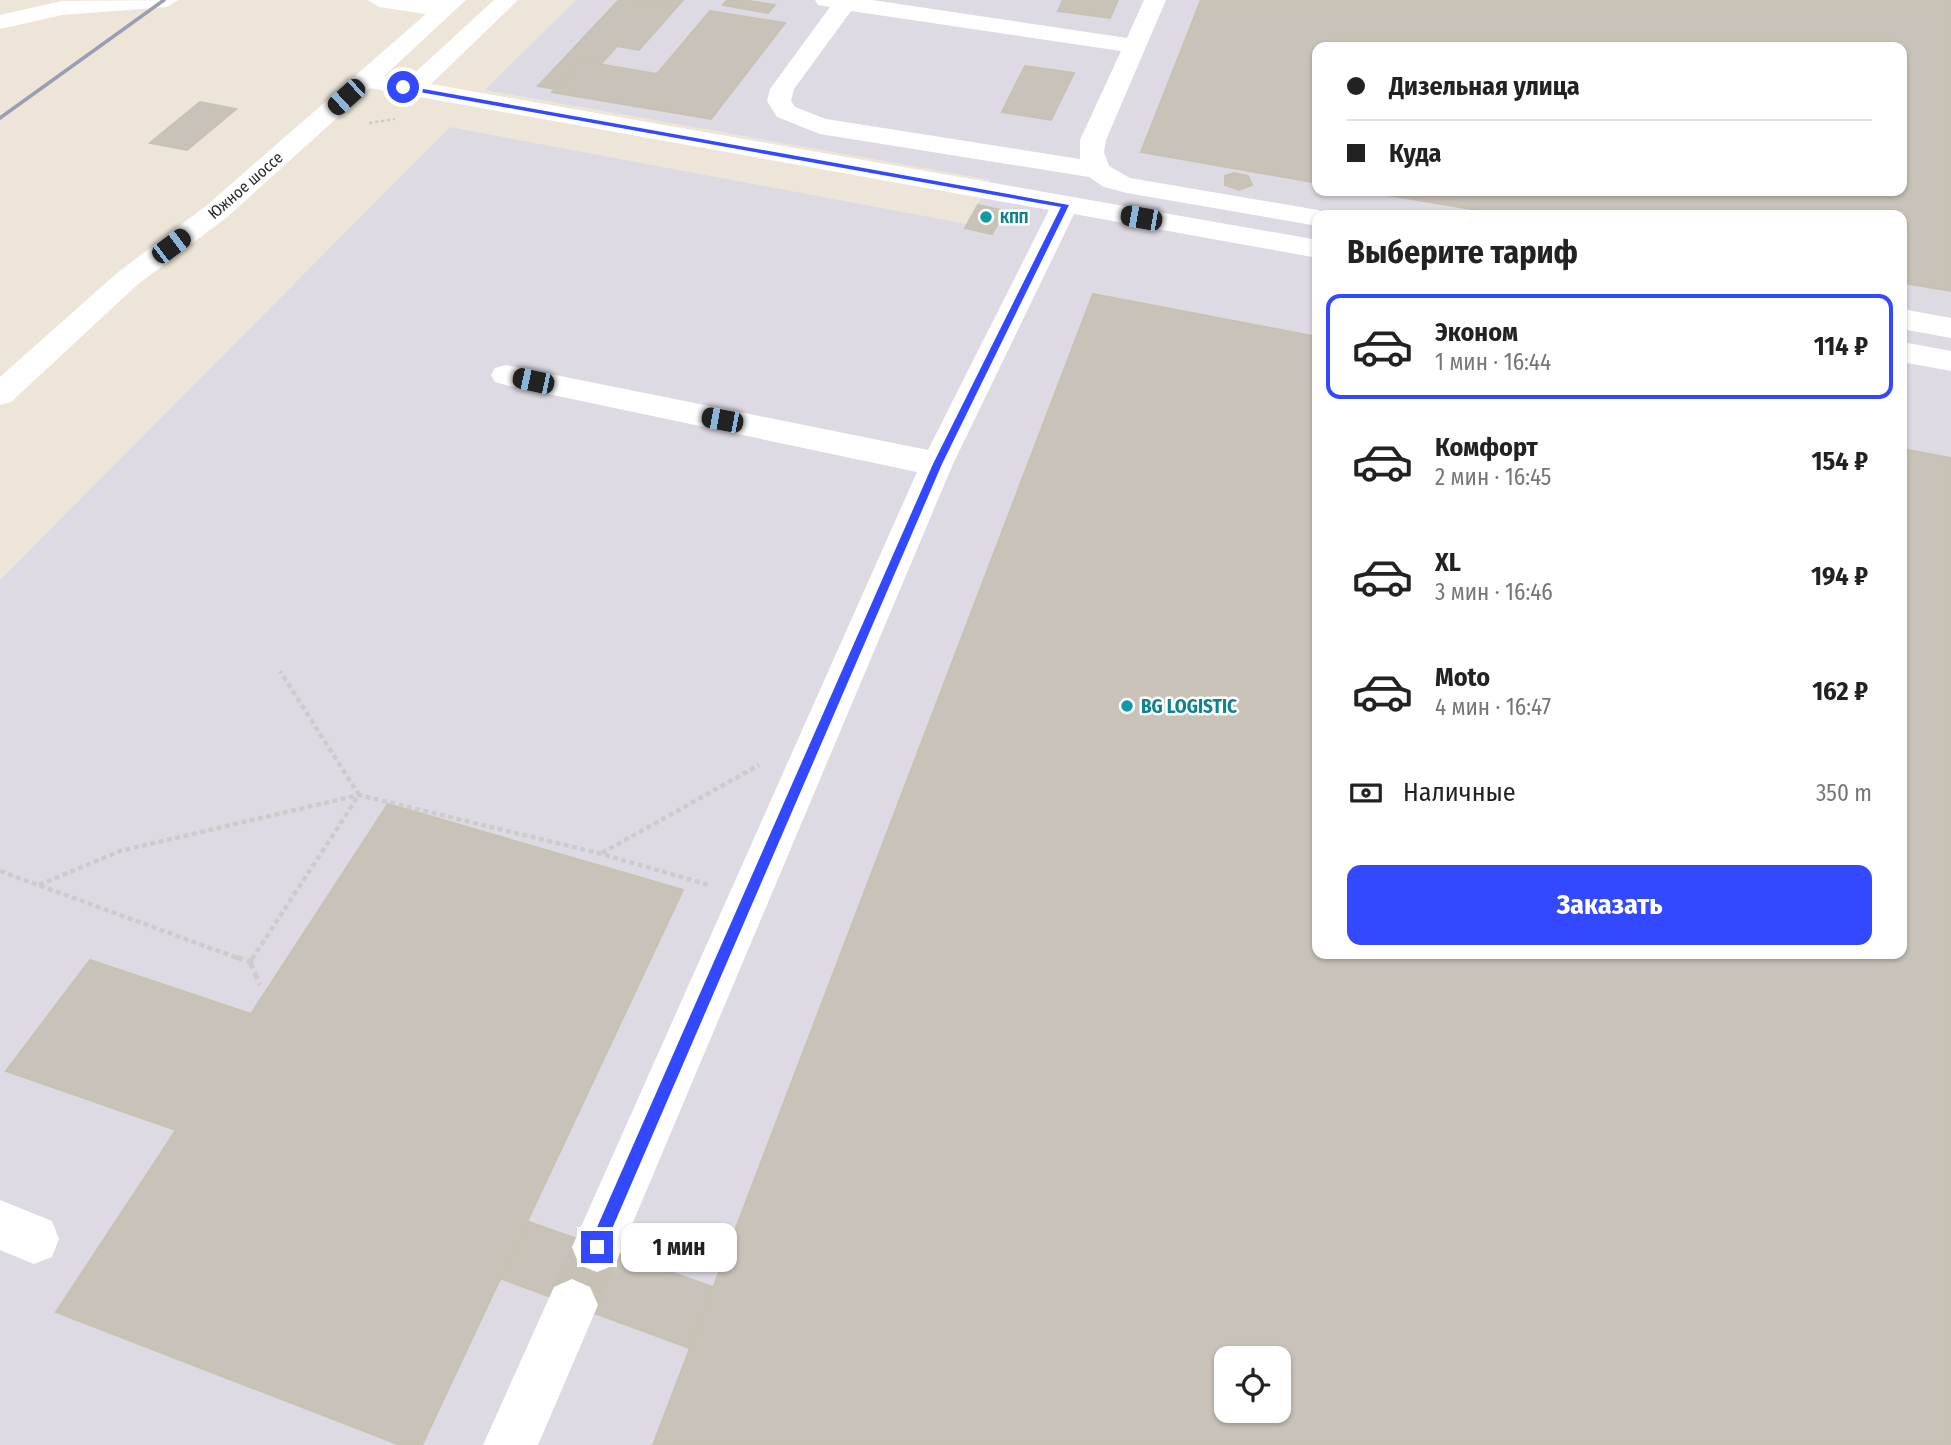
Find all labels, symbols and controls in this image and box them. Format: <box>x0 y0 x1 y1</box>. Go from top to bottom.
route start <box>387 71 419 103</box>
text: Дизельная улица <box>1389 71 1580 102</box>
car <box>324 75 369 119</box>
text: Куда <box>1389 138 1442 169</box>
street label: Южное шоссе <box>204 148 287 223</box>
car <box>1119 204 1164 232</box>
place label: КПП <box>1000 208 1028 227</box>
marker: КПП <box>978 209 994 225</box>
car <box>148 225 195 267</box>
text: Выберите тариф <box>1347 233 1578 271</box>
icon: car <box>1351 315 1414 378</box>
text: Эконом <box>1435 317 1518 348</box>
text: 114 ₽ <box>1814 331 1868 362</box>
text: 1 мин · 16:44 <box>1435 348 1551 376</box>
car <box>511 366 556 396</box>
car <box>700 406 745 434</box>
icon: car <box>1351 430 1414 493</box>
text: Комфорт <box>1435 432 1538 463</box>
text: 154 ₽ <box>1811 446 1868 477</box>
text: 2 мин · 16:45 <box>1435 463 1551 491</box>
icon: car <box>1351 545 1414 608</box>
text: XL <box>1435 547 1461 578</box>
text: 194 ₽ <box>1811 561 1868 592</box>
text: 3 мин · 16:46 <box>1435 578 1553 606</box>
icon: car <box>1351 660 1414 723</box>
text: Moto <box>1435 662 1490 693</box>
text: 162 ₽ <box>1812 676 1868 707</box>
text: 4 мин · 16:47 <box>1435 693 1551 721</box>
place label: BG LOGISTIC <box>1141 695 1237 718</box>
marker: BG LOGISTIC <box>1119 698 1135 714</box>
icon: cash <box>1347 774 1385 812</box>
text: Наличные <box>1403 777 1516 808</box>
text: 350 m <box>1816 779 1872 807</box>
button: Заказать <box>1347 865 1872 945</box>
callout: 1 мин <box>622 1222 737 1272</box>
route end <box>581 1231 613 1263</box>
text: 1 мин <box>652 1233 706 1261</box>
map controls <box>1214 1346 1291 1423</box>
button: locate <box>1214 1346 1291 1423</box>

